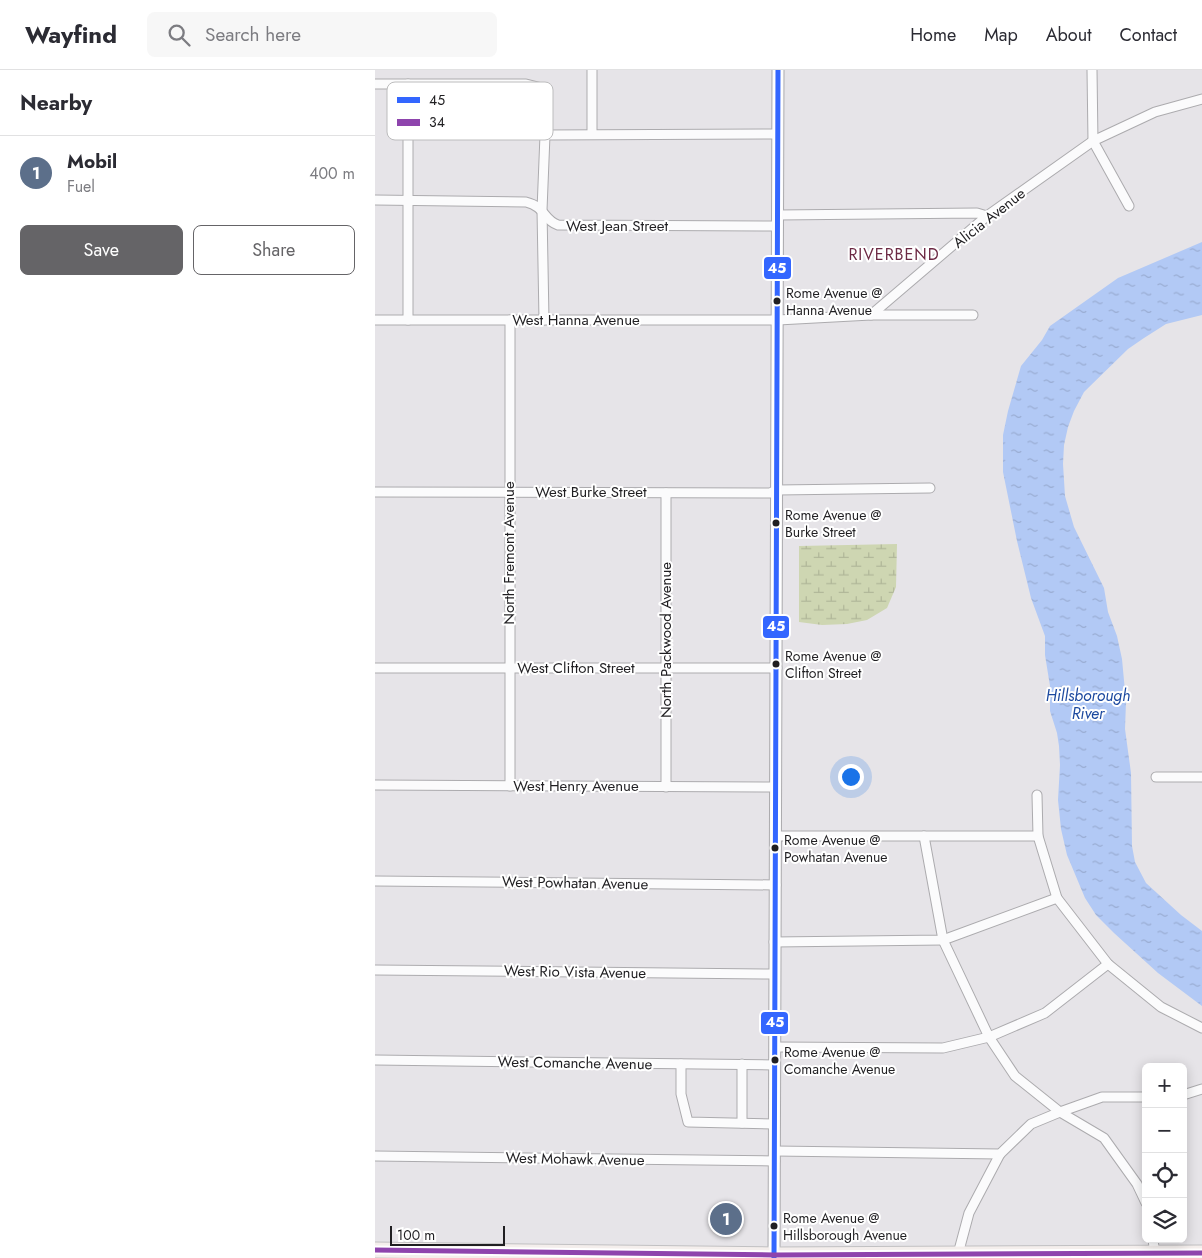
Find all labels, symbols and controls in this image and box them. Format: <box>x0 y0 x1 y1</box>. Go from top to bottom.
search box <box>147 12 497 57</box>
text: Wayfind <box>25 17 117 52</box>
icon: search <box>165 21 193 49</box>
text: Search here <box>205 21 301 48</box>
text: Home <box>910 22 956 48</box>
text: Map <box>984 22 1018 48</box>
text: About <box>1046 22 1091 48</box>
text: Contact <box>1119 22 1177 48</box>
legend <box>387 82 553 140</box>
text: Nearby <box>20 88 92 118</box>
text: 45 <box>429 90 445 110</box>
text: 34 <box>429 112 445 132</box>
text: Mobil <box>67 148 117 175</box>
text: 1 <box>32 162 40 185</box>
text: 400 m <box>309 162 355 185</box>
text: Fuel <box>67 175 95 198</box>
street label: Alicia Avenue <box>948 182 1030 253</box>
street label: West Jean Street <box>566 215 669 237</box>
button: Save <box>20 225 183 275</box>
button: Share <box>193 225 355 275</box>
district label: RIVERBEND <box>848 243 940 266</box>
line badge: 45 <box>763 256 792 280</box>
text: 45 <box>768 258 786 278</box>
place label: Rome Avenue @ Hanna Avenue <box>786 283 883 320</box>
marker: Rome Avenue @ Hanna Avenue <box>772 296 782 306</box>
street label: West Hanna Avenue <box>512 309 640 331</box>
street label: North Fremont Avenue <box>498 481 520 625</box>
street label: West Burke Street <box>535 481 647 503</box>
place label: Rome Avenue @ Burke Street <box>785 505 882 542</box>
marker: Rome Avenue @ Burke Street <box>771 518 781 528</box>
street label: North Packwood Avenue <box>655 562 677 718</box>
line badge: 45 <box>762 615 790 639</box>
text: 45 <box>767 616 785 636</box>
place label: Rome Avenue @ Clifton Street <box>785 646 882 683</box>
street label: West Clifton Street <box>517 657 635 679</box>
marker: Rome Avenue @ Clifton Street <box>771 659 781 669</box>
water label: Hillsborough River <box>1046 684 1130 725</box>
your location <box>838 764 864 790</box>
street label: West Henry Avenue <box>513 775 639 797</box>
place label: Rome Avenue @ Powhatan Avenue <box>784 830 888 867</box>
marker: Rome Avenue @ Powhatan Avenue <box>770 843 780 853</box>
street label: West Powhatan Avenue <box>502 871 649 895</box>
street label: West Rio Vista Avenue <box>504 960 647 984</box>
line badge: 45 <box>760 1011 789 1035</box>
text: 45 <box>766 1012 784 1032</box>
place label: Rome Avenue @ Comanche Avenue <box>784 1042 895 1079</box>
street label: West Comanche Avenue <box>497 1051 653 1075</box>
marker: Rome Avenue @ Comanche Avenue <box>770 1055 780 1065</box>
map controls <box>1142 1063 1187 1243</box>
button: + <box>1142 1063 1187 1108</box>
button: − <box>1142 1108 1187 1153</box>
street label: West Mohawk Avenue <box>505 1147 645 1171</box>
button: locate <box>1142 1153 1187 1198</box>
button: layers <box>1142 1198 1187 1243</box>
pin: 1 <box>710 1200 742 1238</box>
place label: Rome Avenue @ Hillsborough Avenue <box>783 1208 907 1245</box>
marker: Rome Avenue @ Hillsborough Avenue <box>769 1221 779 1231</box>
scale bar <box>390 1223 505 1246</box>
text: 100 m <box>397 1225 435 1245</box>

